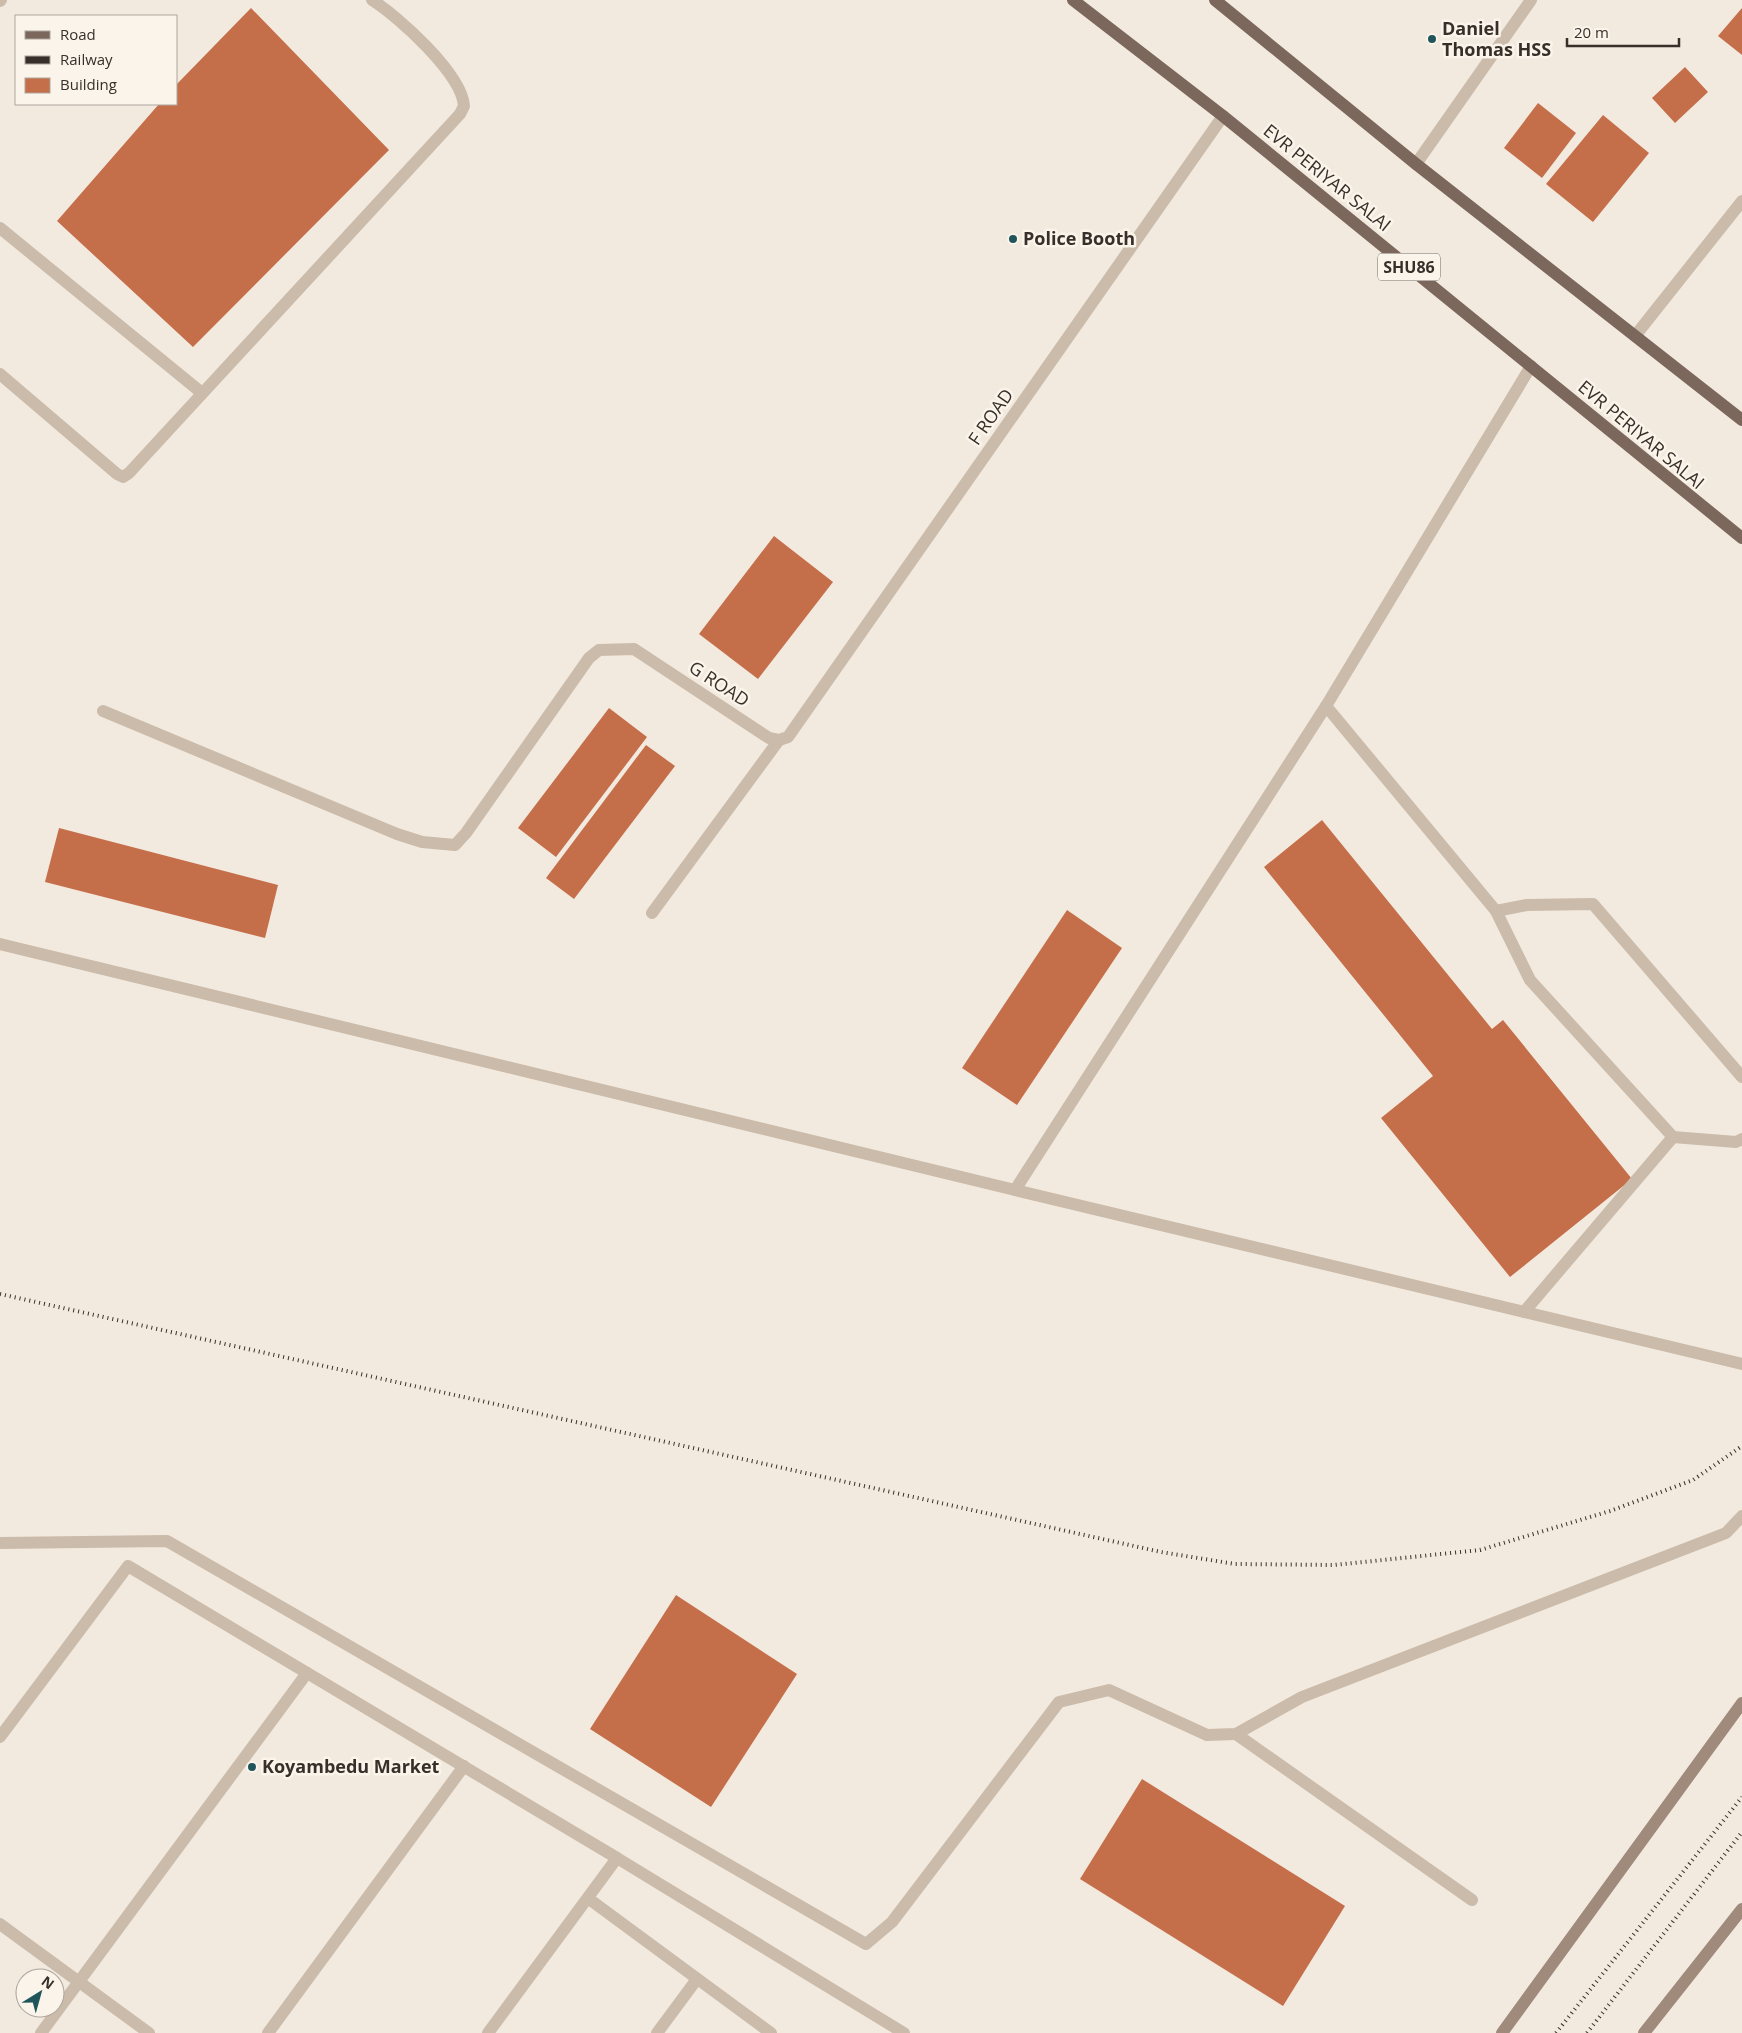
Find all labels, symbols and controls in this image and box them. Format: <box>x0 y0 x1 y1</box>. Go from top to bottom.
legend <box>15 15 178 105</box>
scale bar <box>1567 15 1680 47</box>
place label: Daniel Thomas HSS <box>1442 16 1551 61</box>
text: 20 m <box>1574 22 1609 42</box>
text: Road <box>60 24 96 44</box>
marker: Daniel Thomas HSS <box>1426 33 1438 45</box>
text: Railway <box>60 49 113 69</box>
text: Building <box>60 74 117 94</box>
street label: EVR PERIYAR SALAI <box>1259 118 1396 236</box>
place label: Police Booth <box>1023 226 1135 250</box>
marker: Police Booth <box>1007 233 1019 245</box>
road number: SHU86 <box>1378 253 1440 280</box>
street label: EVR PERIYAR SALAI <box>1573 374 1710 494</box>
street label: F ROAD <box>962 384 1018 449</box>
street label: G ROAD <box>685 655 754 712</box>
place label: Koyambedu Market <box>262 1754 440 1778</box>
marker: Koyambedu Market <box>246 1761 258 1773</box>
north arrow <box>15 1968 65 2018</box>
text: N <box>38 1971 58 1993</box>

